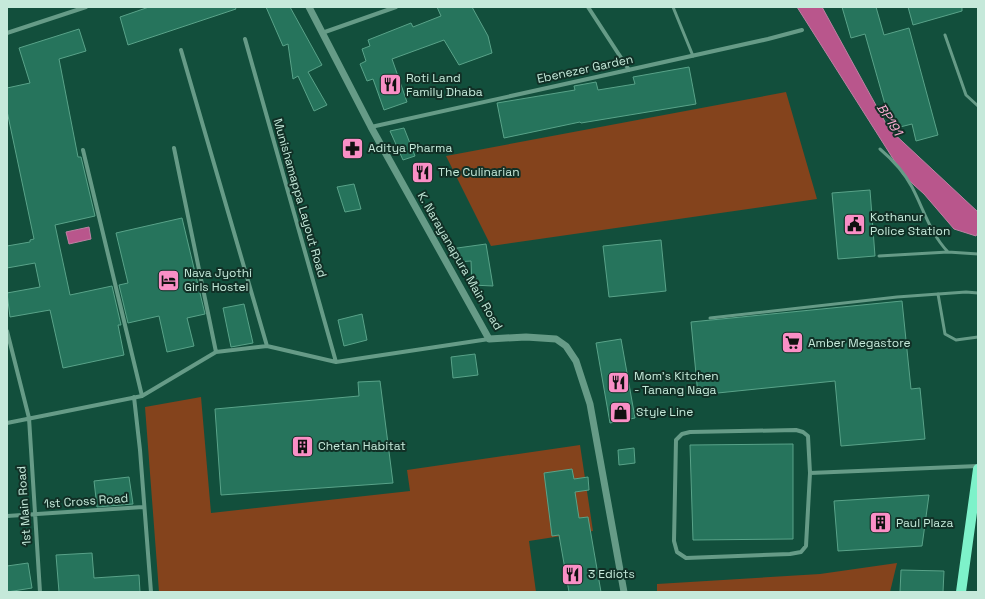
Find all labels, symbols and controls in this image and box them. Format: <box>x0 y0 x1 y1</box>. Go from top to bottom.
street label: Ebenezer Garden <box>535 51 635 87</box>
place label: Roti Land Family Dhaba <box>406 70 483 100</box>
restaurant icon: Roti Land Family Dhaba <box>377 72 403 98</box>
water label: BP191 <box>873 100 907 140</box>
street label: Munishamappa Layout Road <box>270 117 330 279</box>
pharmacy icon: Aditya Pharma <box>340 135 366 161</box>
place label: Aditya Pharma <box>368 140 452 156</box>
restaurant icon: The Culinarian <box>409 159 435 185</box>
place label: The Culinarian <box>438 164 520 180</box>
street label: K. Narayanapura Main Road <box>414 189 506 333</box>
place label: Kothanur Police Station <box>870 209 950 239</box>
public building icon: Kothanur Police Station <box>841 211 867 237</box>
place label: Nava Jyothi Girls Hostel <box>184 265 252 295</box>
hotel icon: Nava Jyothi Girls Hostel <box>156 267 182 293</box>
supermarket icon: Amber Megastore <box>780 330 806 356</box>
place label: Amber Megastore <box>808 335 911 351</box>
place label: Mom's Kitchen - Tanang Naga <box>634 368 719 398</box>
restaurant icon: Mom's Kitchen - Tanang Naga <box>605 370 631 396</box>
shop icon: Style Line <box>607 399 633 425</box>
place label: Style Line <box>636 404 693 420</box>
building icon: Chetan Habitat <box>290 433 316 459</box>
place label: Chetan Habitat <box>318 438 406 454</box>
street label: 1st Main Road <box>13 466 35 546</box>
street label: 1st Cross Road <box>43 490 129 512</box>
building icon: Paul Plaza <box>867 510 893 536</box>
place label: Paul Plaza <box>896 515 953 531</box>
restaurant icon: 3 Ediots <box>560 561 586 587</box>
place label: 3 Ediots <box>588 566 635 582</box>

